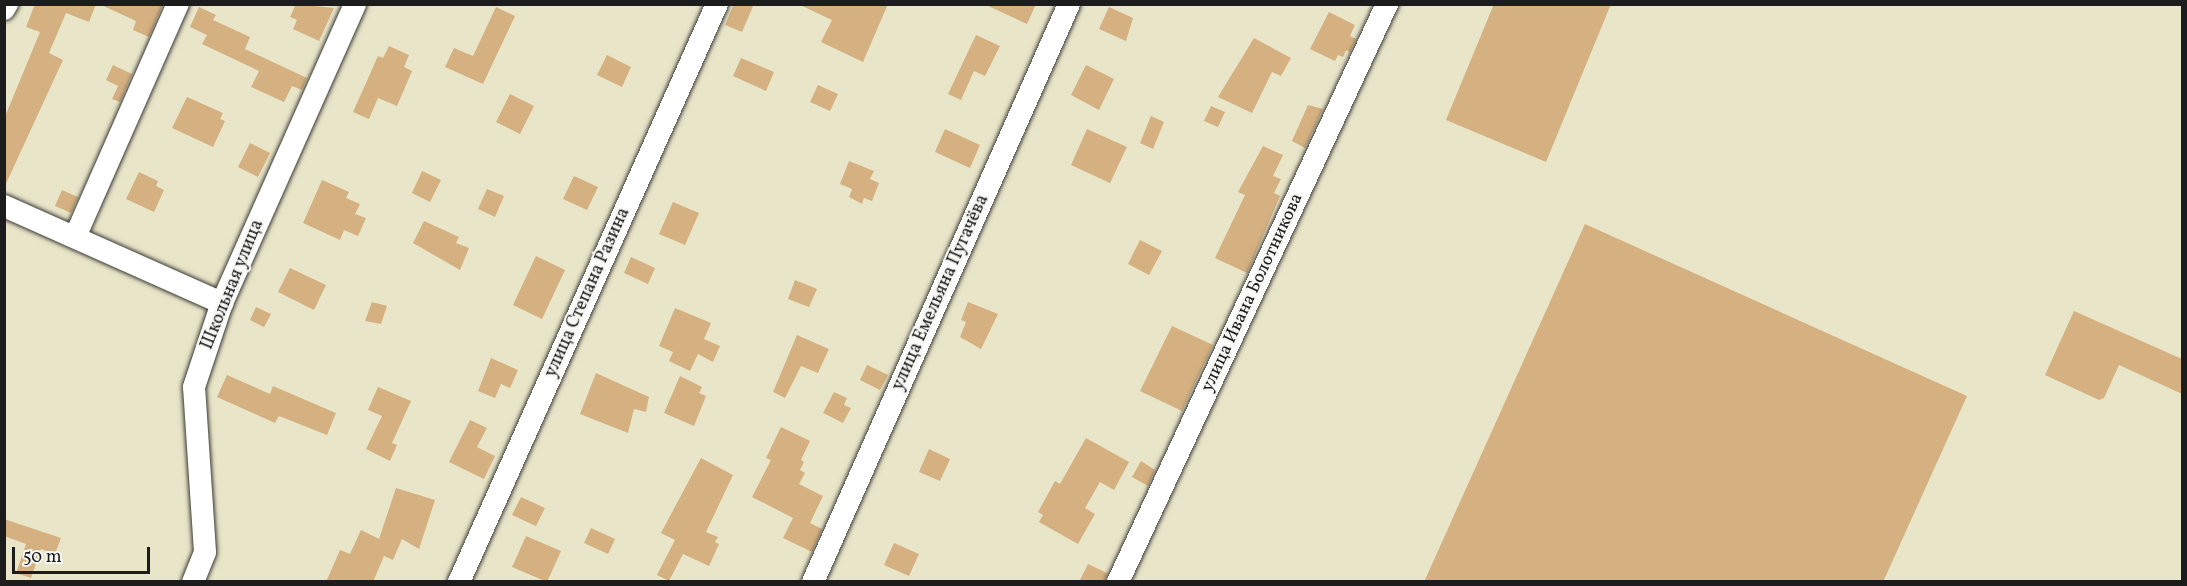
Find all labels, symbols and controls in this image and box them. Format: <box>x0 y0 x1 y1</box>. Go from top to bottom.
street label: улица Ивана Болотникова <box>1197 190 1309 396</box>
street label: улица Емельяна Пугачёва <box>888 192 994 394</box>
street label: улица Степана Разина <box>541 205 635 381</box>
street label: Школьная улица <box>197 217 269 353</box>
scale bar <box>15 535 153 573</box>
text: 50 m <box>23 545 62 570</box>

